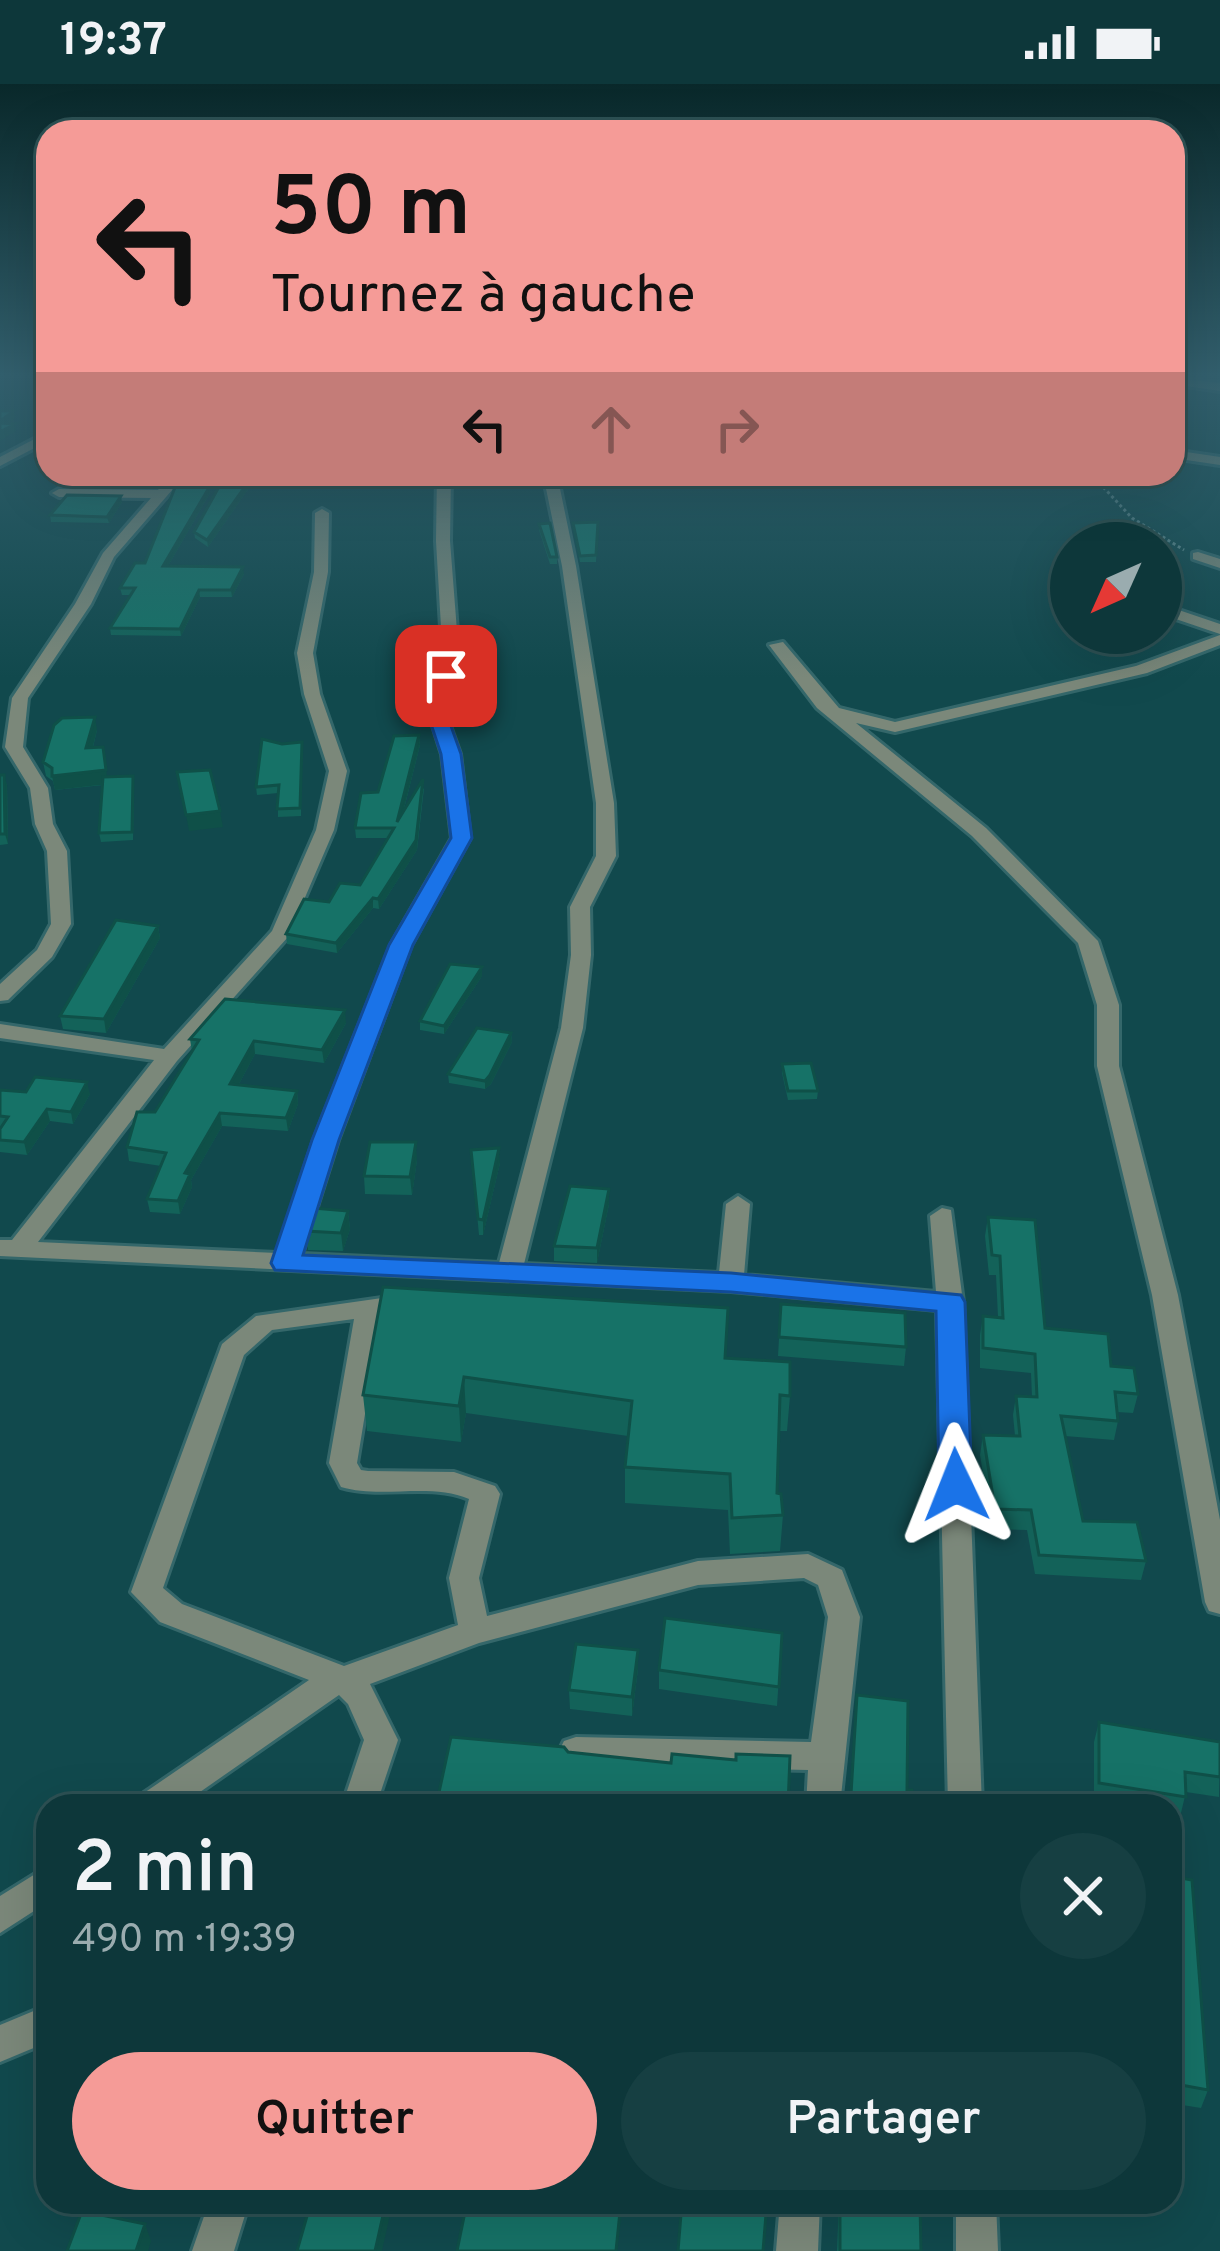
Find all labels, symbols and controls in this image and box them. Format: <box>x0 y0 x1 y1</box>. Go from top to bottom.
text: 19:37 <box>60 14 167 71</box>
text: 50 m <box>270 159 471 265</box>
icon: left <box>72 168 228 324</box>
text: Tournez à gauche <box>270 263 696 332</box>
icon: left <box>452 396 518 462</box>
icon: ahead <box>578 396 644 462</box>
icon: right <box>704 396 770 462</box>
north arrow <box>1050 522 1182 654</box>
map controls <box>1050 522 1182 654</box>
pin <box>395 625 497 727</box>
icon: arrive <box>413 643 479 709</box>
position arrow <box>893 1422 1019 1548</box>
text: 2 min <box>72 1826 258 1918</box>
button: close <box>1020 1833 1146 1959</box>
text: 490 m · 19:39 <box>72 1917 297 1966</box>
button: Quitter <box>72 2052 597 2190</box>
button: Partager <box>621 2052 1146 2190</box>

